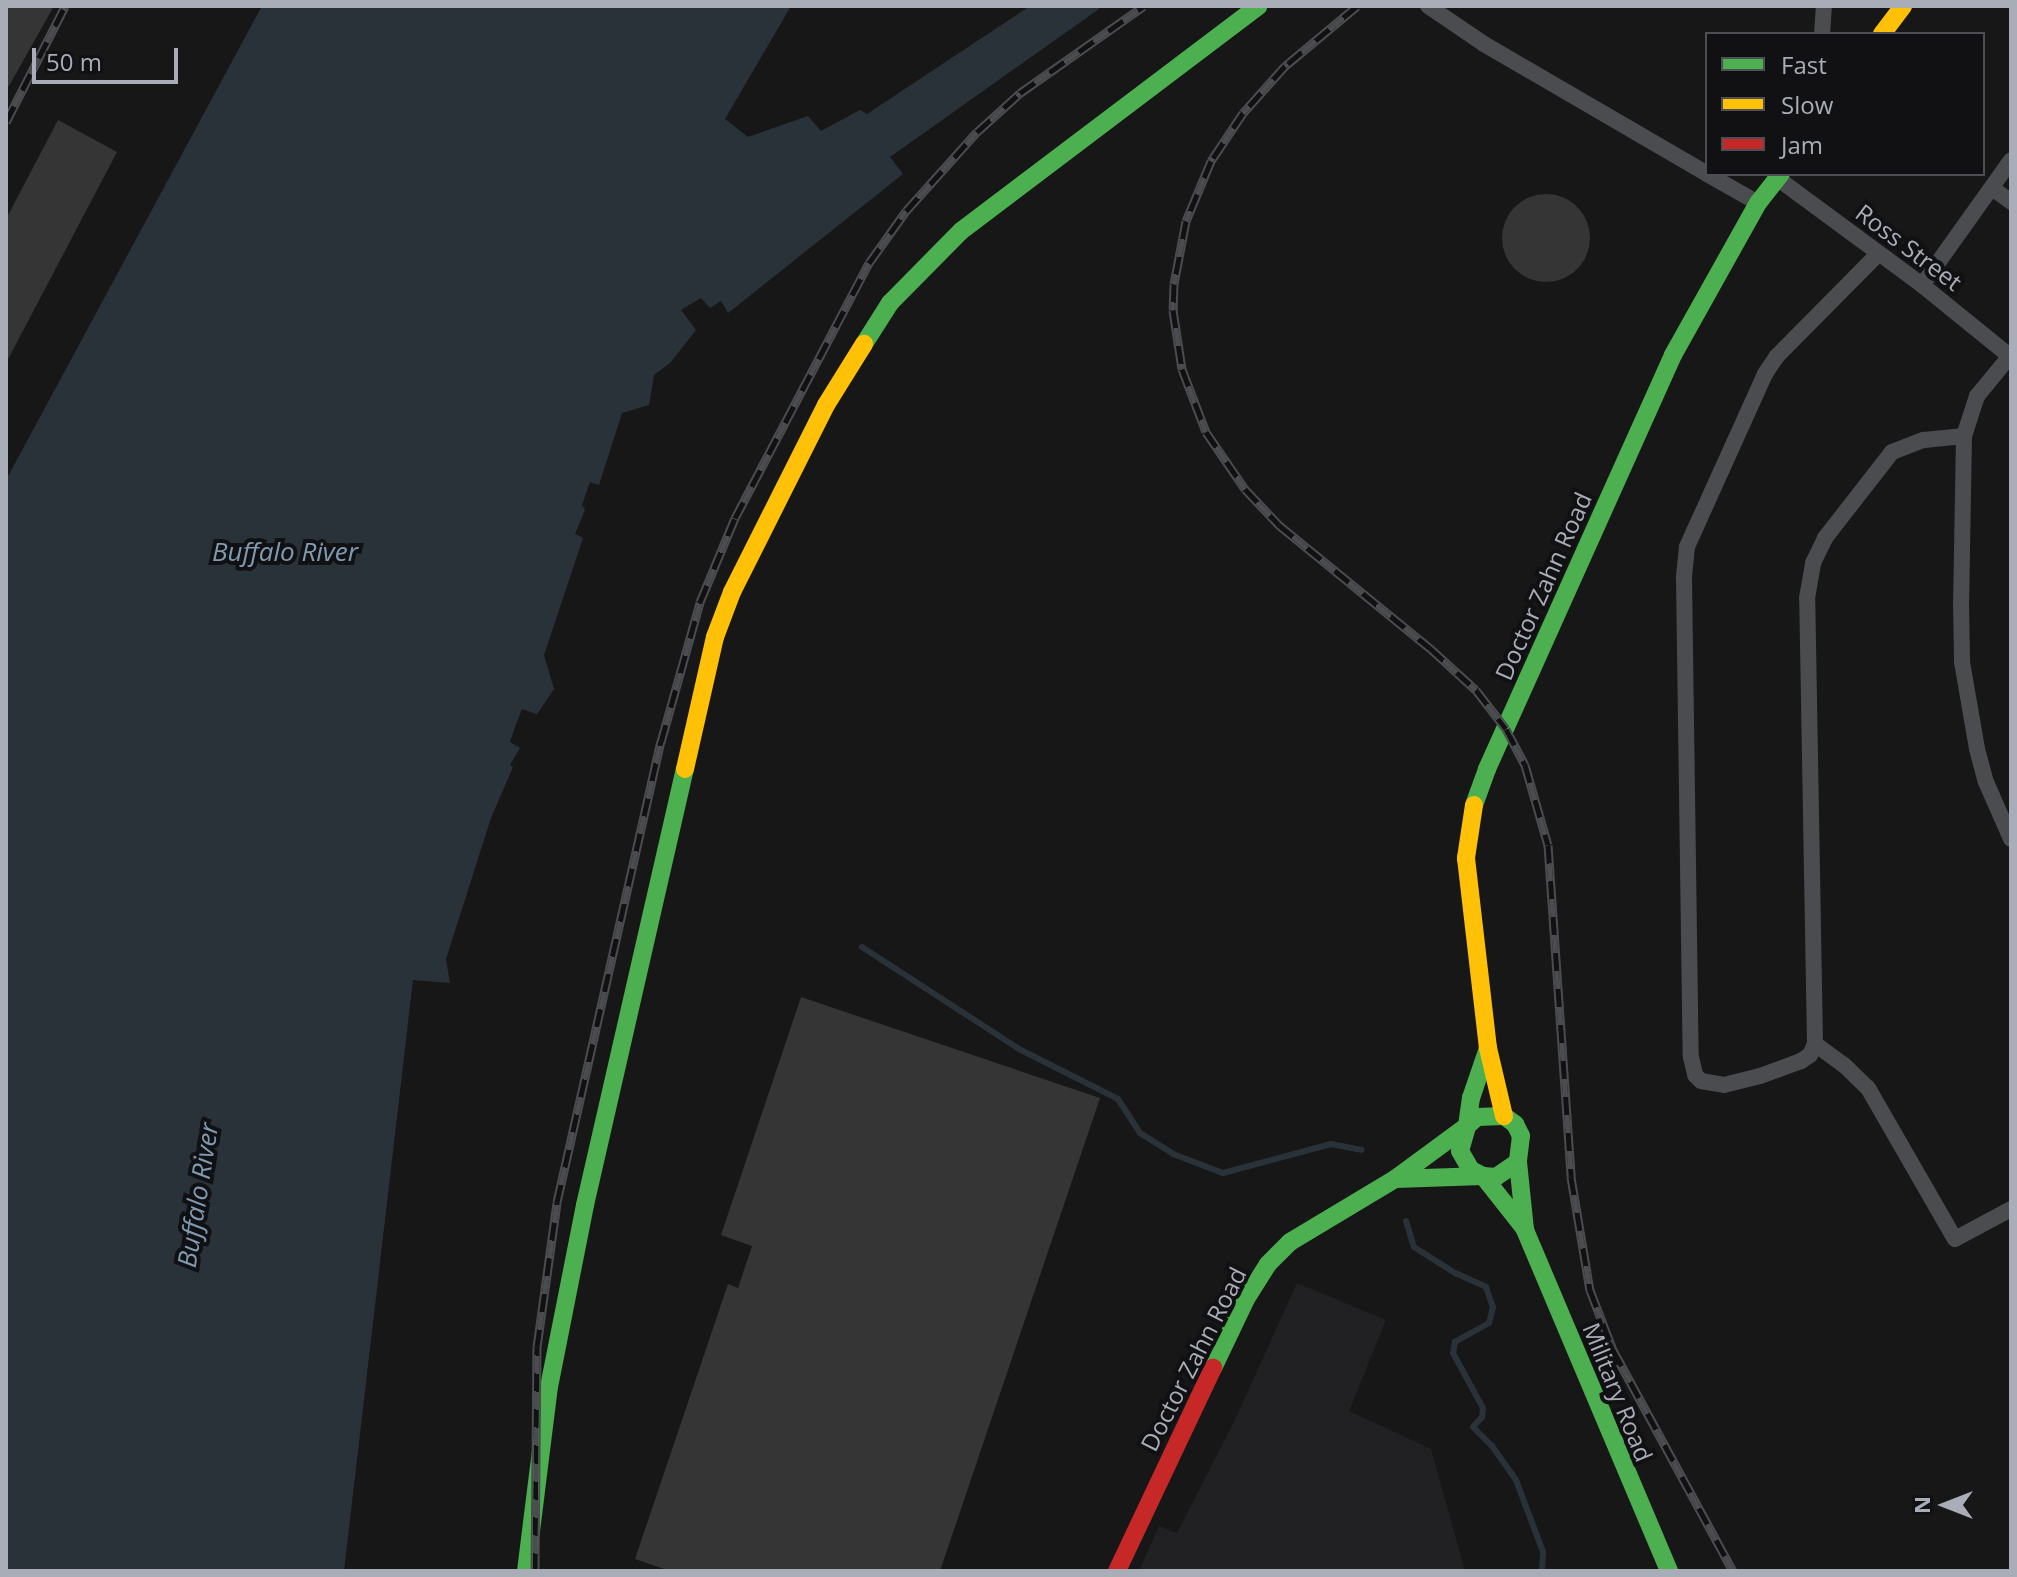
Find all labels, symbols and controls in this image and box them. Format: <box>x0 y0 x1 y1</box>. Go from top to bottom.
scale bar <box>36 32 182 82</box>
legend <box>1705 32 1985 176</box>
text: 50 m <box>46 45 102 78</box>
text: Fast <box>1781 48 1827 81</box>
text: Slow <box>1781 88 1833 121</box>
text: Jam <box>1781 128 1823 161</box>
street label: Ross Street <box>1850 198 1968 296</box>
street label: Doctor Zahn Road <box>1489 488 1597 684</box>
water label: Buffalo River <box>212 536 358 568</box>
water label: Buffalo River <box>171 1120 225 1270</box>
street label: Doctor Zahn Road <box>1134 1262 1252 1456</box>
street label: Military Road <box>1577 1318 1659 1466</box>
north arrow <box>1905 1465 1985 1545</box>
text: N <box>1906 1496 1936 1514</box>

